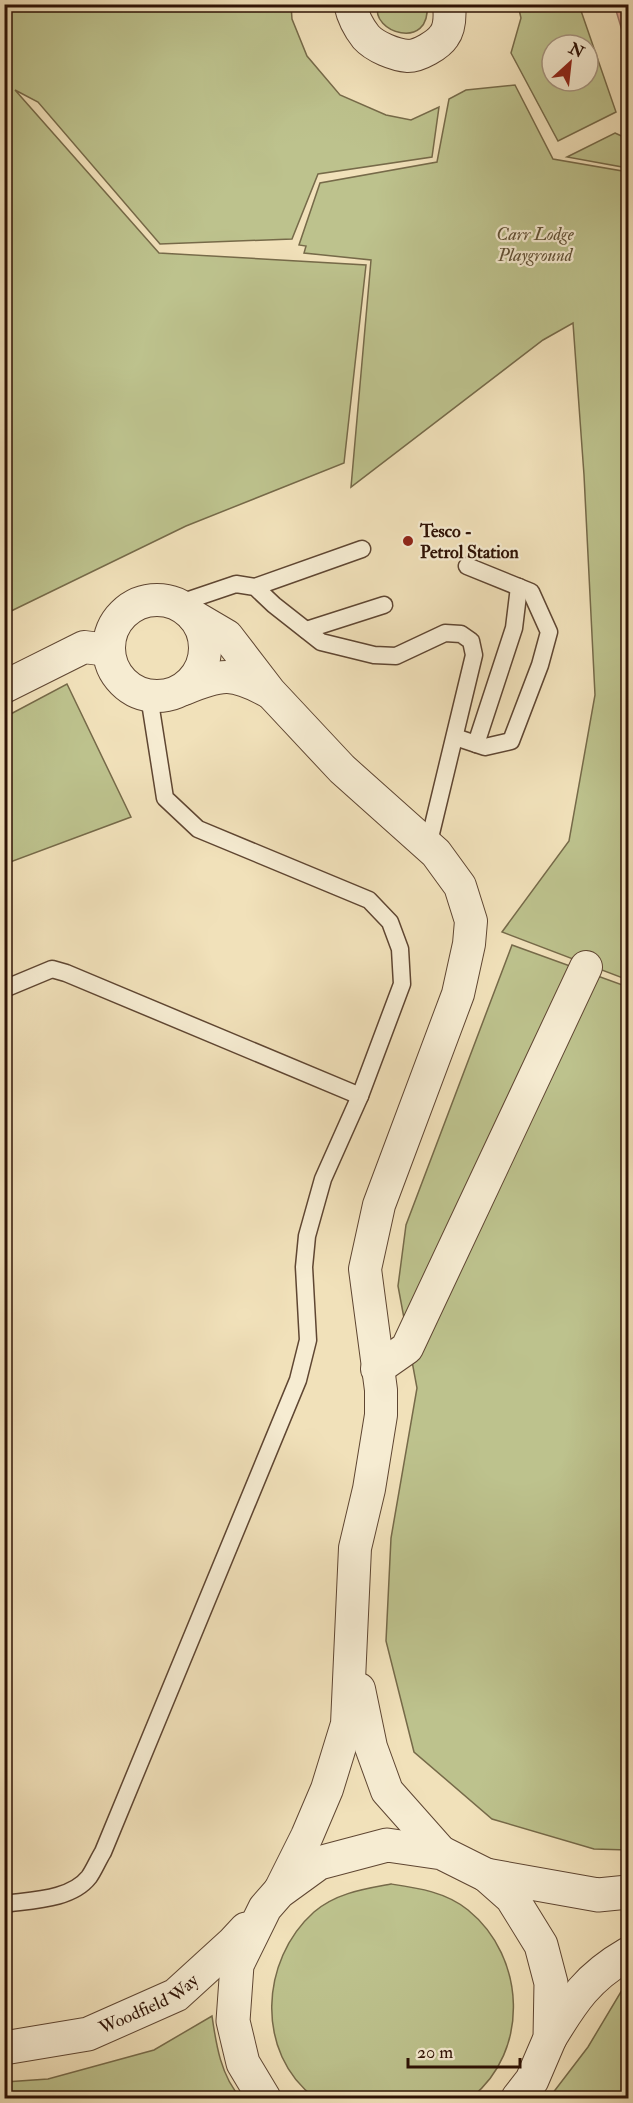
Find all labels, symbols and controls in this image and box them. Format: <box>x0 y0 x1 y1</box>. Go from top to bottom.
north arrow <box>540 33 600 93</box>
text: N <box>565 38 588 63</box>
park label: Carr Lodge Playground <box>496 223 575 267</box>
place label: Tesco - Petrol Station <box>419 520 519 564</box>
marker: Tesco - Petrol Station <box>401 534 415 548</box>
street label: Woodfield Way <box>94 1968 204 2040</box>
scale bar <box>408 2031 520 2069</box>
text: 20 m <box>417 2041 453 2064</box>

